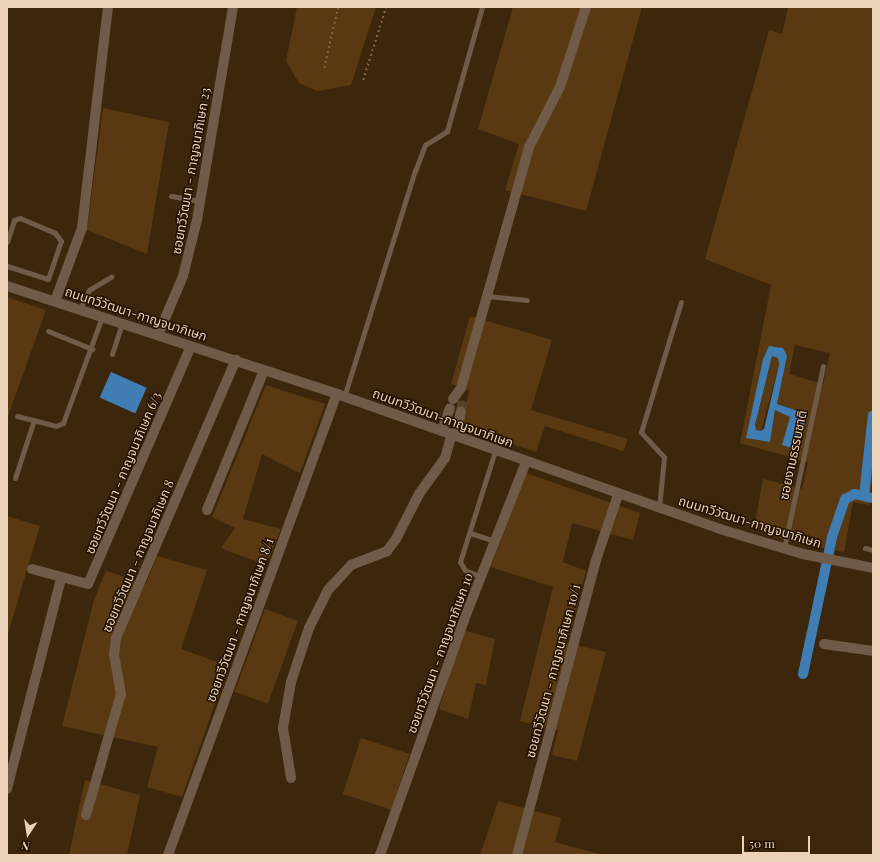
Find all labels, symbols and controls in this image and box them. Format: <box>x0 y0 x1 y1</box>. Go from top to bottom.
street label: ซอยทวีวัฒนา - กาญจนาภิเษก 23 <box>169 86 213 256</box>
street label: ถนนทวีวัฒนา-กาญจนาภิเษก <box>63 284 209 344</box>
street label: ถนนทวีวัฒนา-กาญจนาภิเษก <box>370 385 516 451</box>
street label: ซอยทวีวัฒนา - กาญจนาภิเษก 6/3 <box>82 390 164 556</box>
street label: ซอยงามธรรมชาติ <box>776 409 810 501</box>
street label: ซอยทวีวัฒนา - กาญจนาภิเษก 8 <box>99 478 177 634</box>
street label: ถนนทวีวัฒนา-กาญจนาภิเษก <box>677 493 823 551</box>
street label: ซอยทวีวัฒนา - กาญจนาภิเษก 8/1 <box>203 536 277 704</box>
street label: ซอยทวีวัฒนา - กาญจนาภิเษก 10 <box>404 571 476 735</box>
street label: ซอยทวีวัฒนา - กาญจนาภิเษก 10/1 <box>522 582 584 760</box>
north arrow <box>8 814 48 854</box>
scale bar <box>744 828 812 854</box>
text: 50 m <box>749 835 775 851</box>
text: N <box>20 838 31 854</box>

